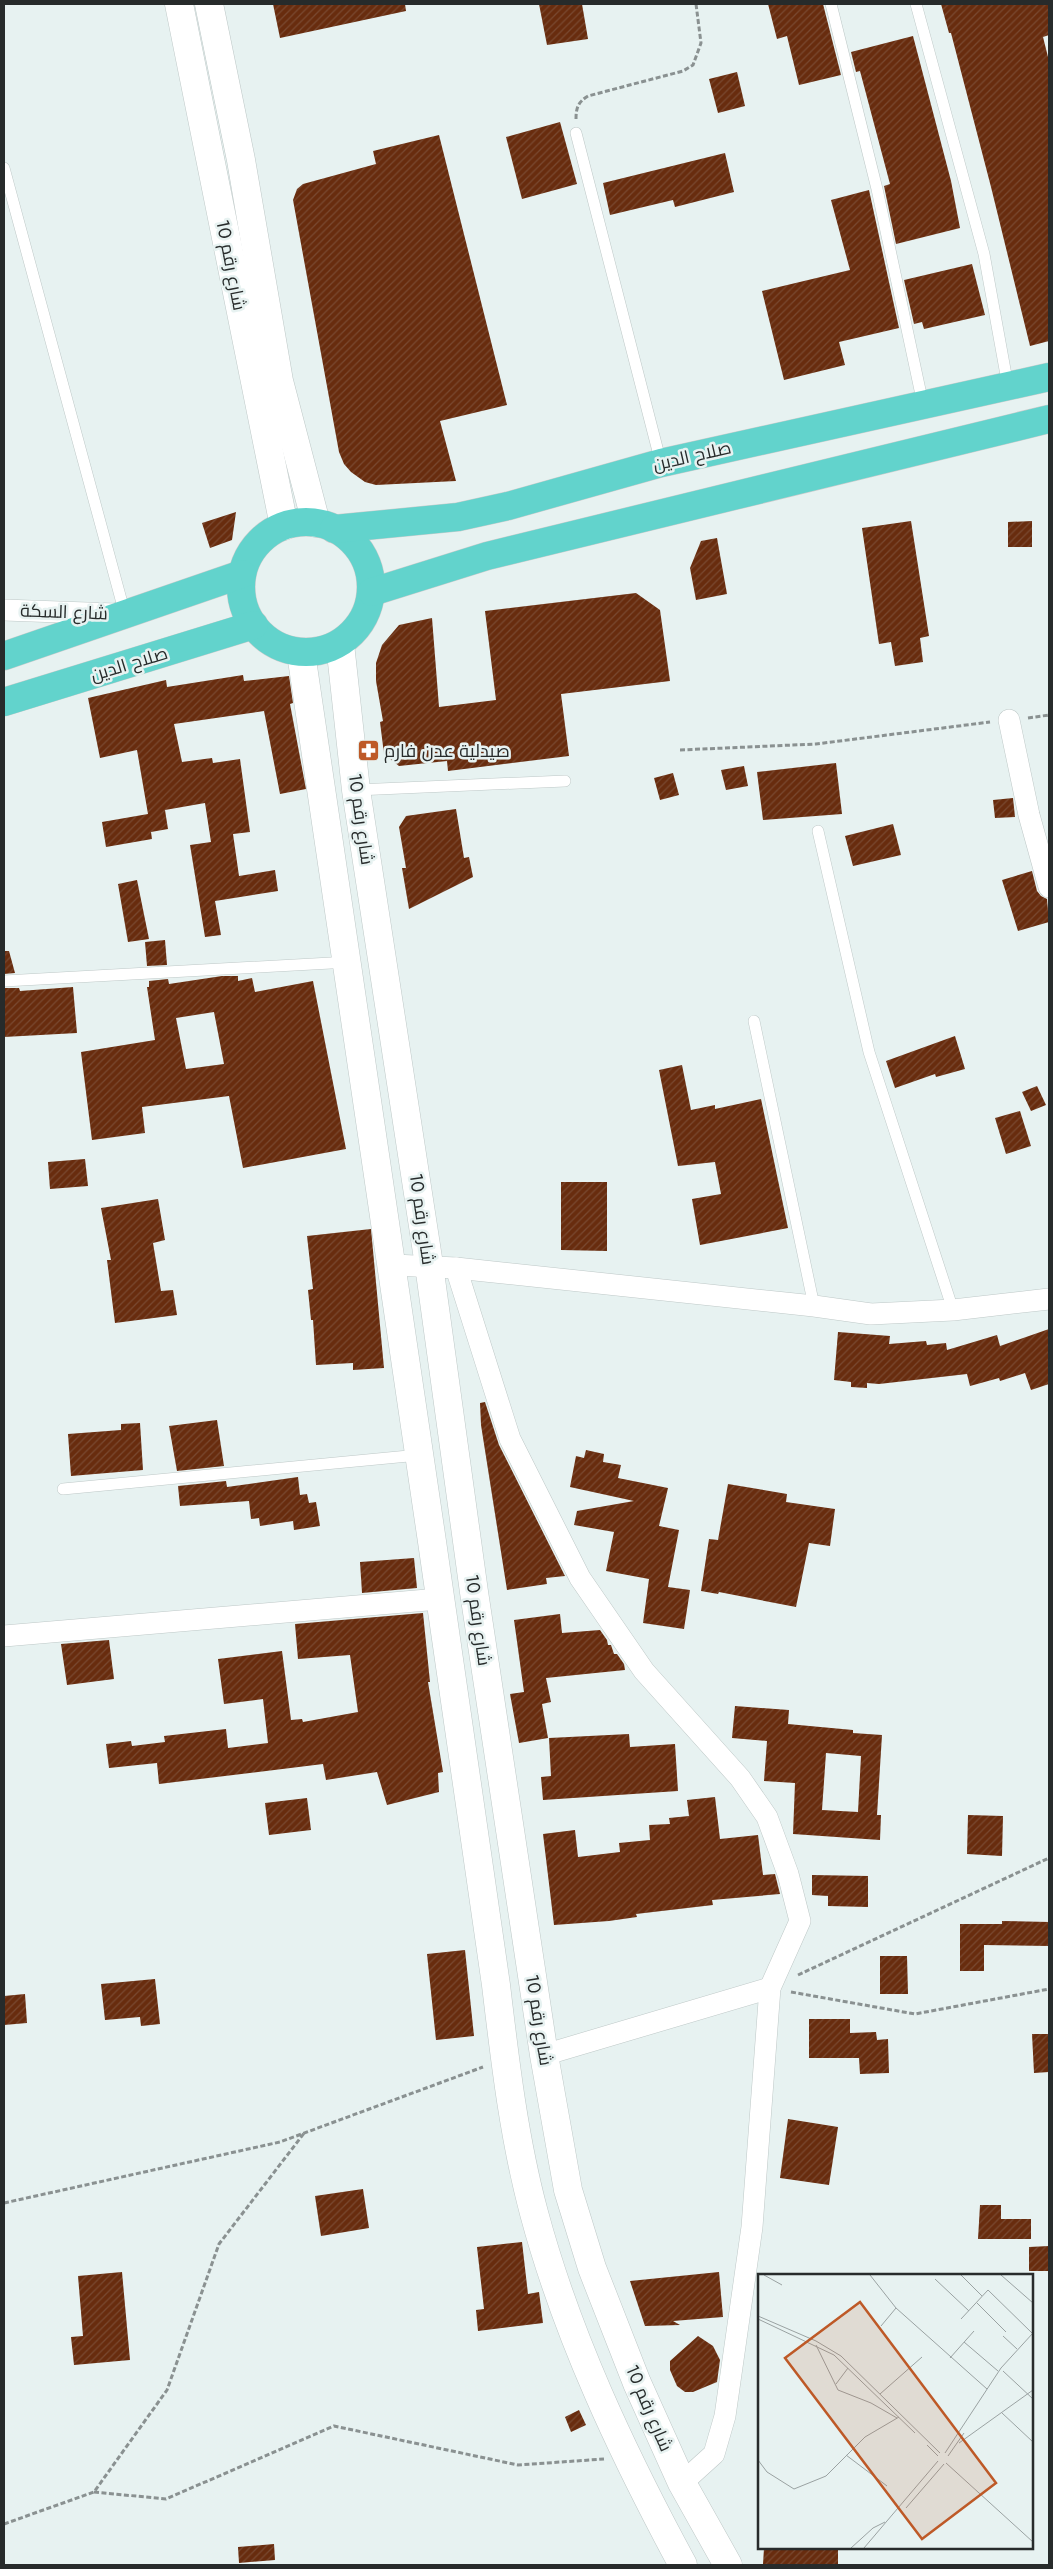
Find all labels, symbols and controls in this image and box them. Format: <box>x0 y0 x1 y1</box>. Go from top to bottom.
street label: شارع رقم 10 <box>209 217 253 313</box>
street label: صلاح الدين <box>650 434 734 478</box>
street label: شارع السكة <box>20 597 108 627</box>
street label: صلاح الدين <box>87 640 171 688</box>
place label: صيدلية عدن فارم <box>384 738 510 764</box>
pharmacy icon: صيدلية عدن فارم <box>356 739 380 763</box>
street label: شارع رقم 10 <box>342 772 380 866</box>
street label: شارع رقم 10 <box>403 1172 441 1266</box>
street label: شارع رقم 10 <box>459 1573 497 1667</box>
street label: شارع رقم 10 <box>519 1972 559 2068</box>
inset map <box>758 2274 1033 2549</box>
street label: شارع رقم 10 <box>619 2361 679 2455</box>

